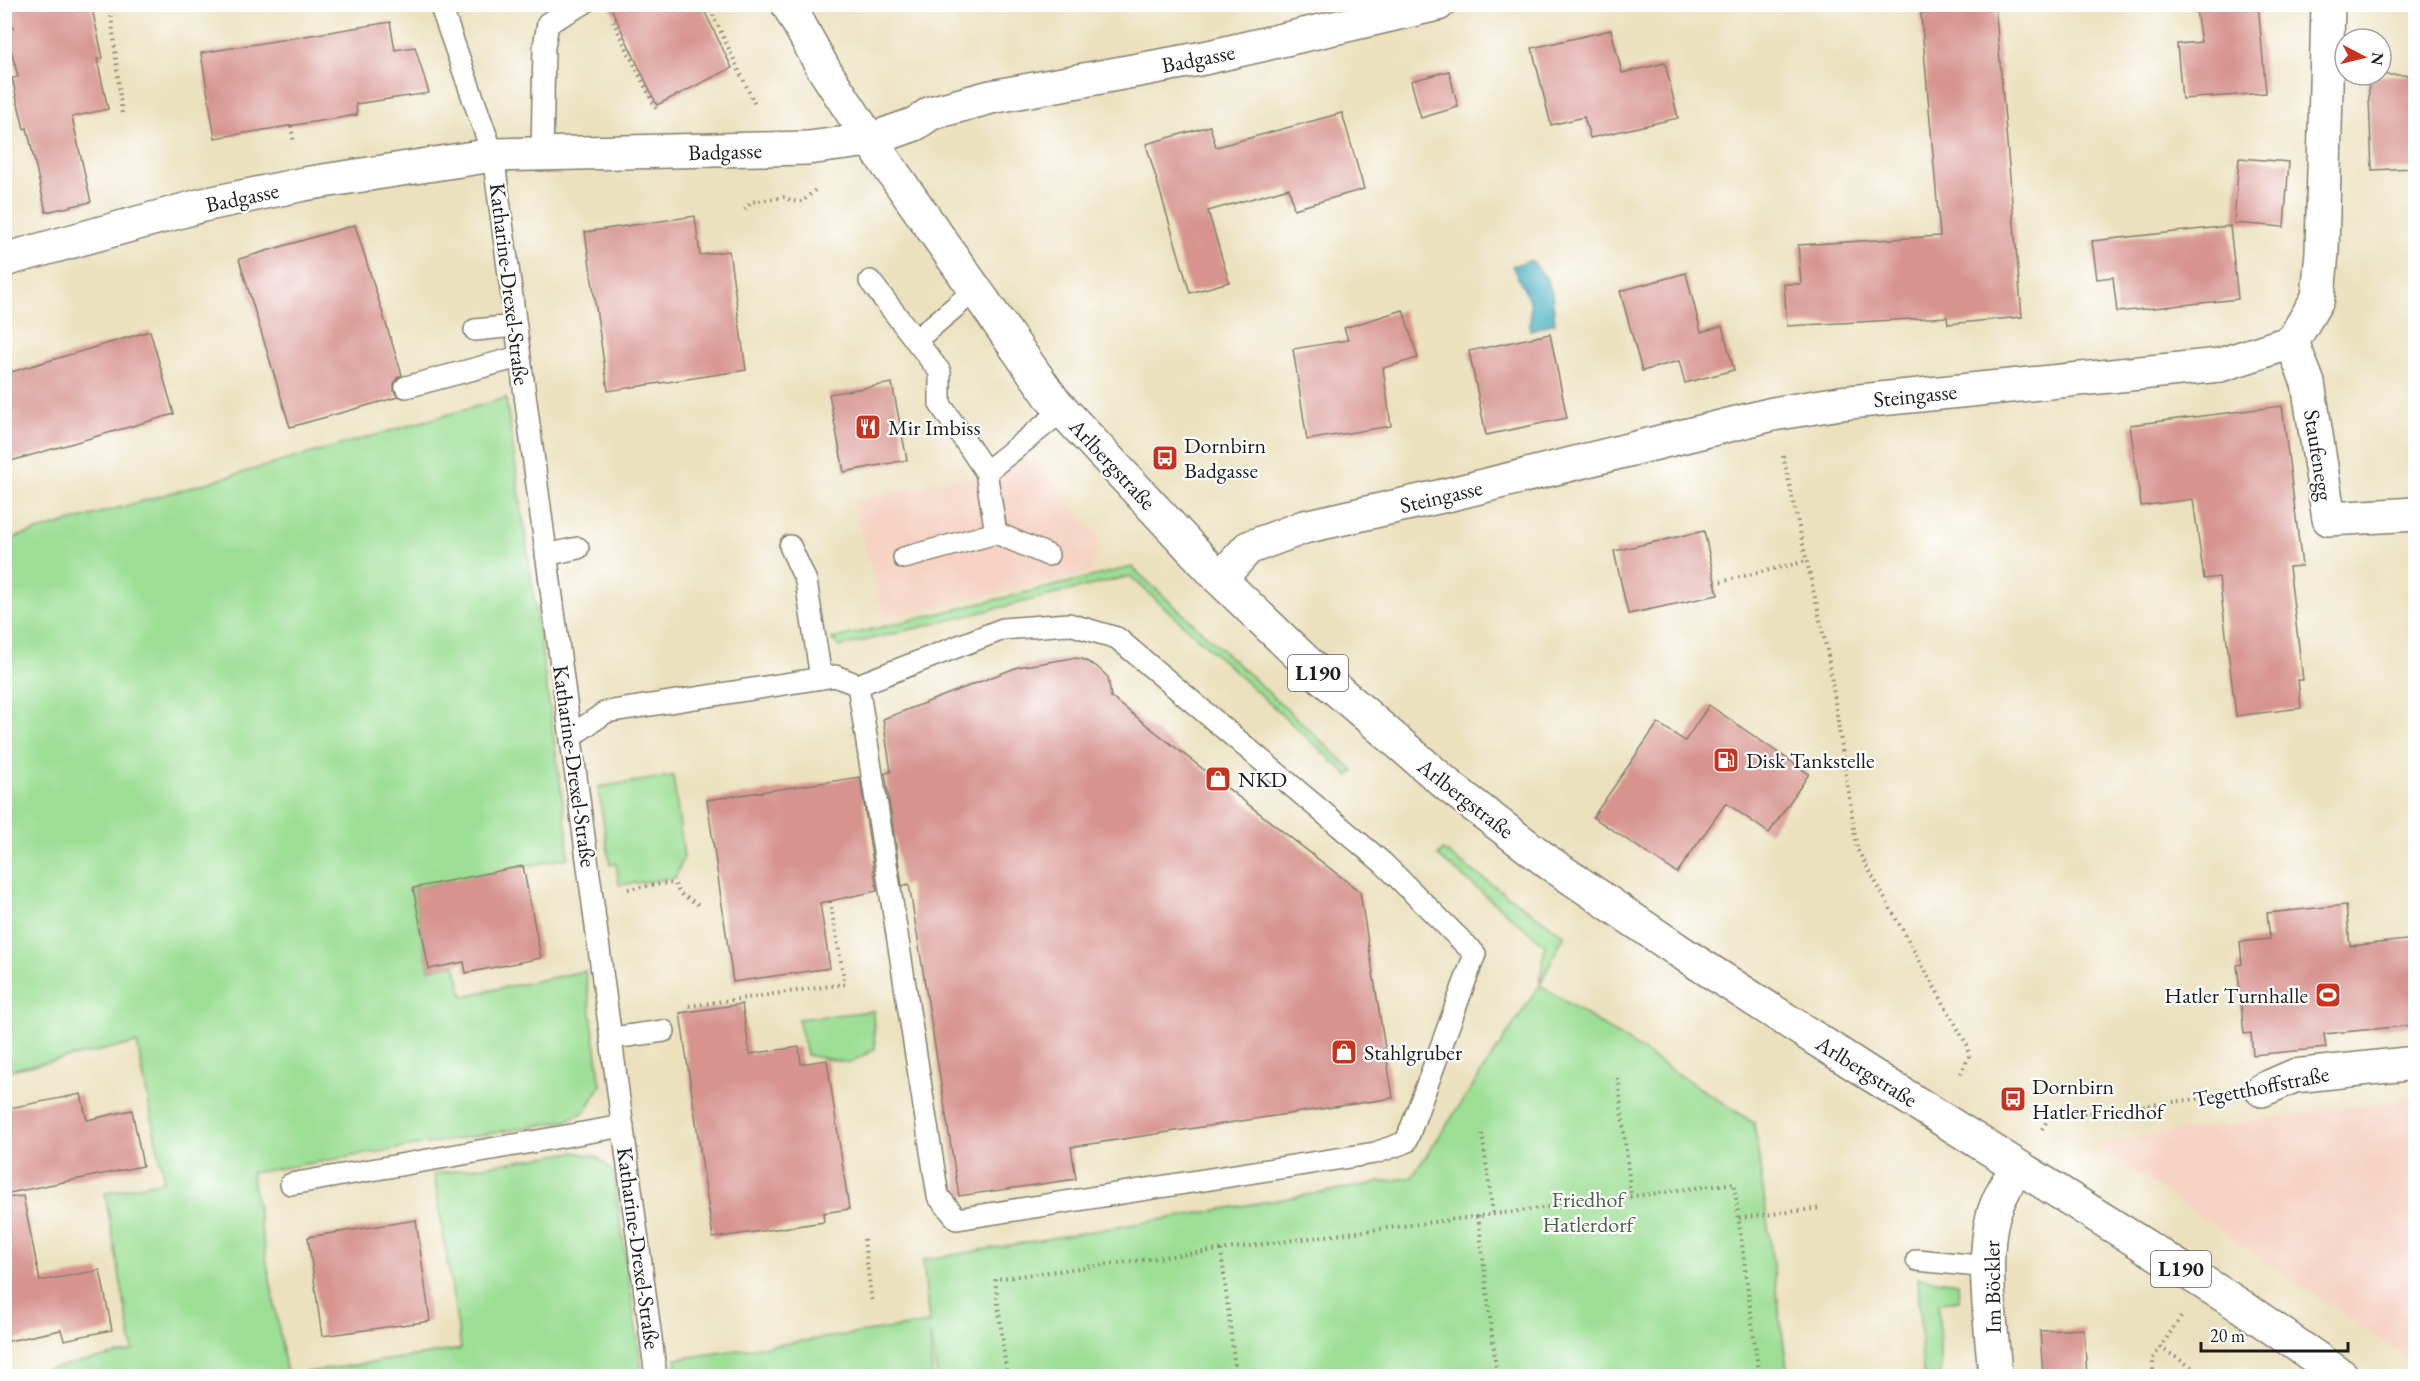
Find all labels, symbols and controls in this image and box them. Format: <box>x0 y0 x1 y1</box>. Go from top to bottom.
north arrow <box>2333 27 2393 87</box>
street label: Badgasse <box>1159 37 1238 80</box>
text: N <box>2366 51 2389 67</box>
street label: Badgasse <box>688 136 763 167</box>
street label: Badgasse <box>203 176 282 219</box>
street label: Katharine-Drexel-Straße <box>483 181 536 387</box>
street label: Steingasse <box>1872 377 1959 414</box>
street label: Staufenegg <box>2297 407 2340 503</box>
restaurant icon: Mir Imbiss <box>853 412 883 442</box>
street label: Arlbergstraße <box>1062 412 1163 516</box>
place label: Mir Imbiss <box>888 413 981 442</box>
place label: Dornbirn Badgasse <box>1184 431 1267 485</box>
bus stop icon: Dornbirn Badgasse <box>1150 443 1180 473</box>
street label: Steingasse <box>1397 473 1486 520</box>
road number: L190 <box>1288 655 1348 691</box>
street label: Katharine-Drexel-Straße <box>546 663 603 869</box>
fuel station icon: Disk Tankstelle <box>1711 745 1741 775</box>
place label: Disk Tankstelle <box>1746 746 1875 775</box>
street label: Arlbergstraße <box>1411 751 1520 845</box>
shop icon: NKD <box>1203 764 1233 794</box>
place label: NKD <box>1238 765 1287 794</box>
sports icon: Hatler Turnhalle <box>2313 980 2343 1010</box>
place label: Hatler Turnhalle <box>2164 981 2308 1010</box>
street label: Arlbergstraße <box>1810 1028 1923 1114</box>
shop icon: Stahlgruber <box>1329 1037 1359 1067</box>
place label: Stahlgruber <box>1364 1038 1463 1067</box>
street label: Tegetthoffstraße <box>2191 1059 2332 1114</box>
place label: Dornbirn Hatler Friedhof <box>2032 1072 2167 1126</box>
bus stop icon: Dornbirn Hatler Friedhof <box>1998 1084 2028 1114</box>
street label: Katharine-Drexel-Straße <box>610 1145 667 1351</box>
park label: Friedhof Hatlerdorf <box>1542 1185 1637 1239</box>
street label: Im Böckler <box>1977 1239 2008 1334</box>
road number: L190 <box>2151 1251 2211 1287</box>
scale bar <box>2201 1315 2348 1353</box>
text: 20 m <box>2210 1324 2245 1347</box>

